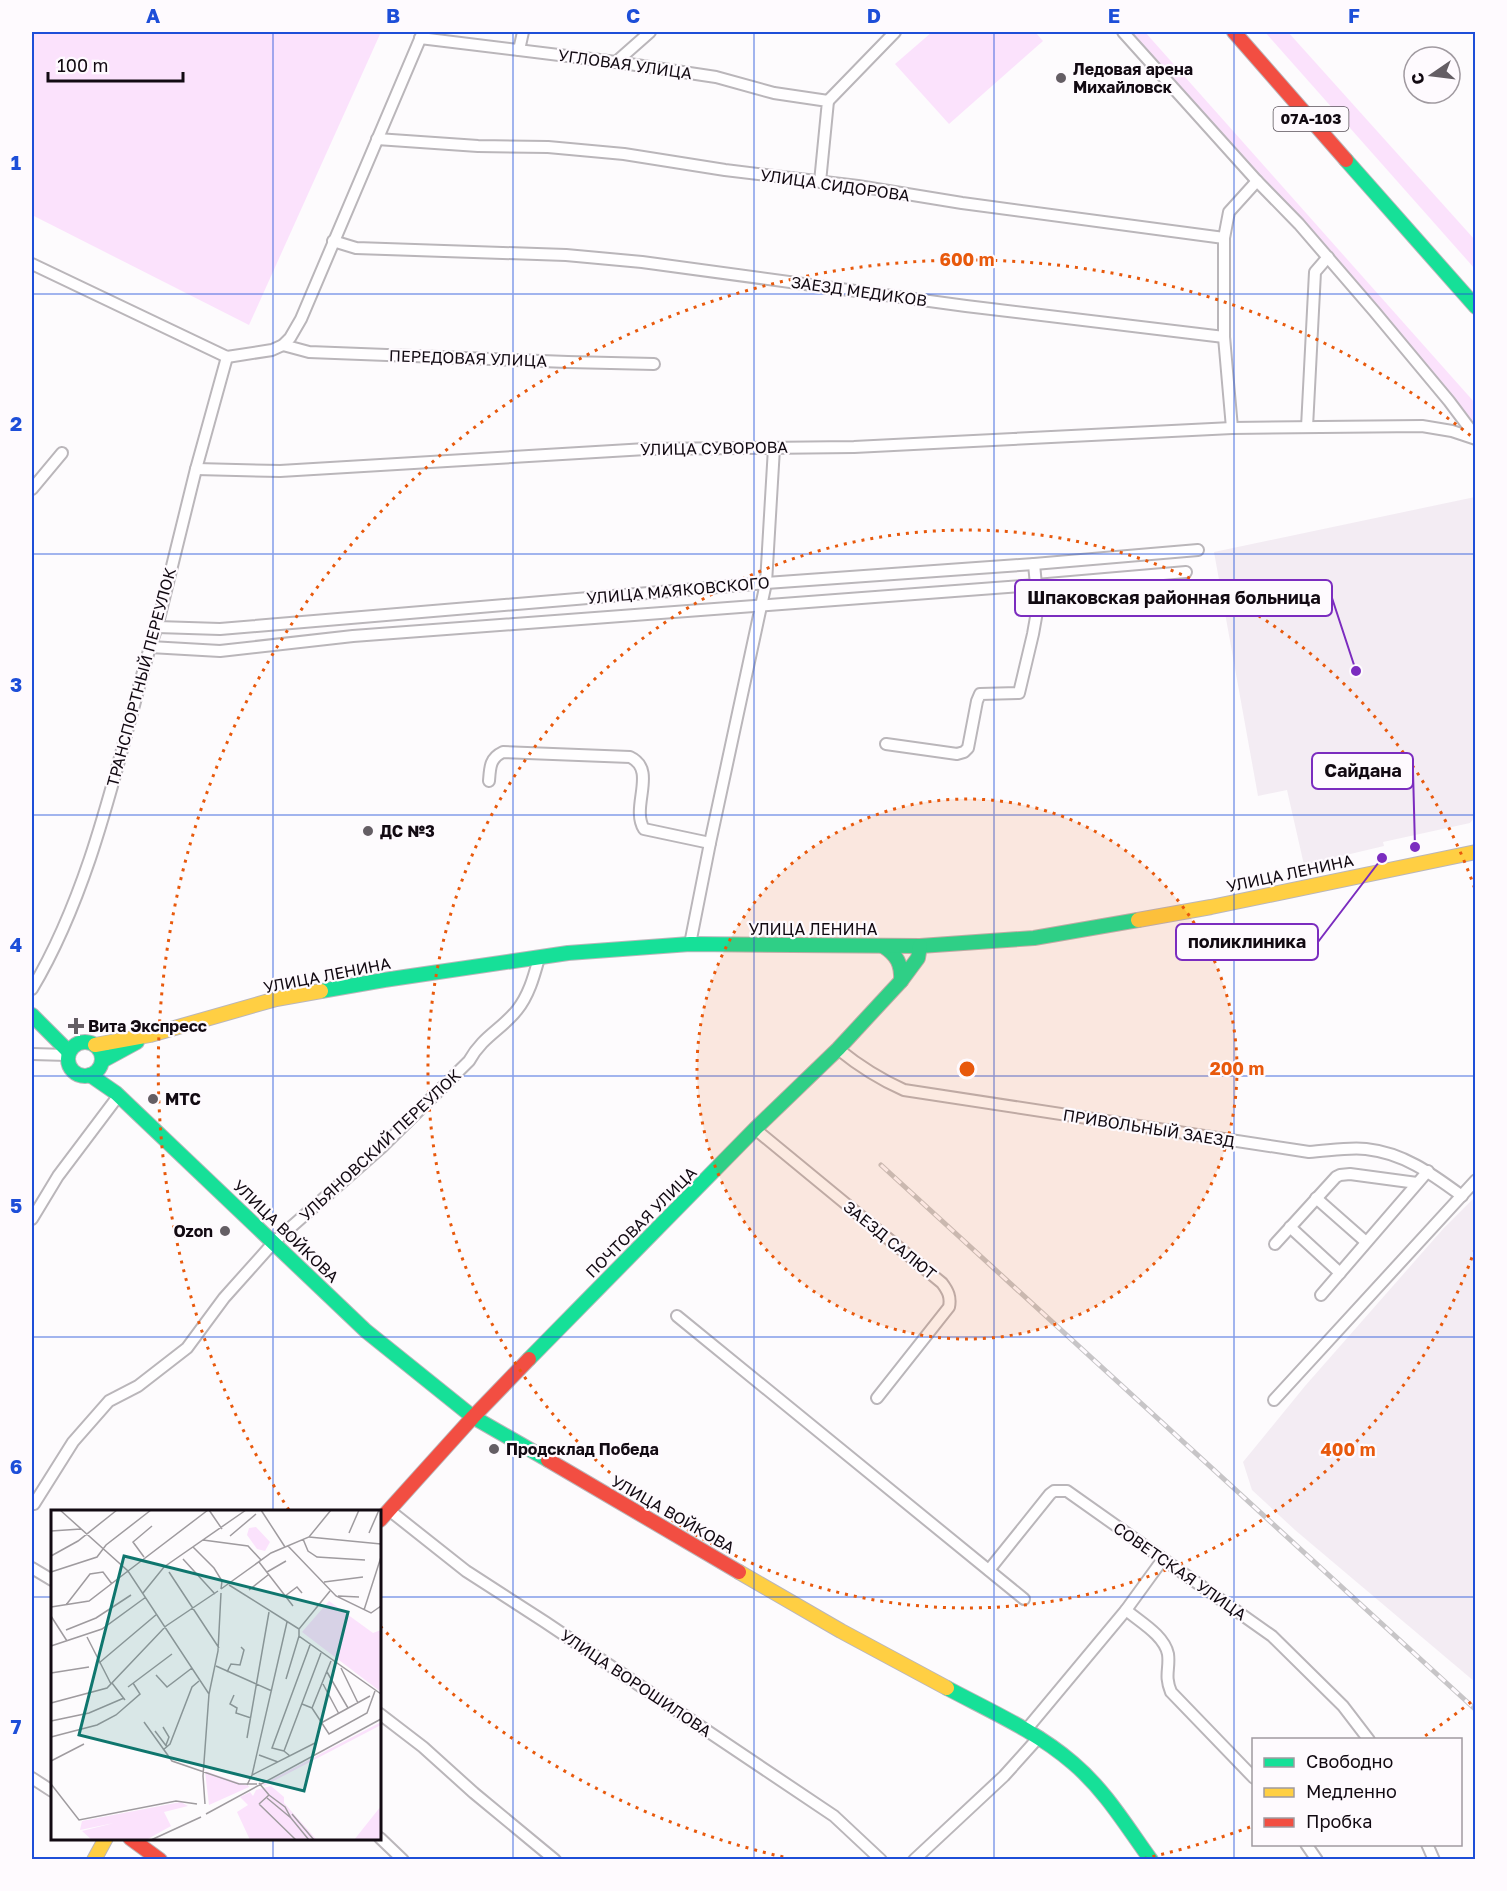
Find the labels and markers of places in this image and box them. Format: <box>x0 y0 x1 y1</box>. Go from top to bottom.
place label: Ледовая арена Михайловск <box>1073 59 1193 97</box>
marker: Ледовая арена Михайловск <box>1054 71 1068 85</box>
callout: Шпаковская районная больница <box>1015 580 1332 616</box>
callout: Сайдана <box>1312 753 1413 789</box>
place label: ДС №3 <box>380 821 435 841</box>
marker: ДС №3 <box>361 824 375 838</box>
callout: поликлиника <box>1176 924 1318 960</box>
place label: Вита Экспресс <box>88 1016 207 1036</box>
marker: Вита Экспресс <box>69 1019 83 1033</box>
centre of rings <box>957 1059 977 1079</box>
place label: МТС <box>165 1089 201 1109</box>
marker: МТС <box>146 1092 160 1106</box>
place label: Ozon <box>173 1221 213 1241</box>
marker: Ozon <box>218 1224 232 1238</box>
place label: Продсклад Победа <box>506 1439 659 1459</box>
marker: Продсклад Победа <box>487 1442 501 1456</box>

